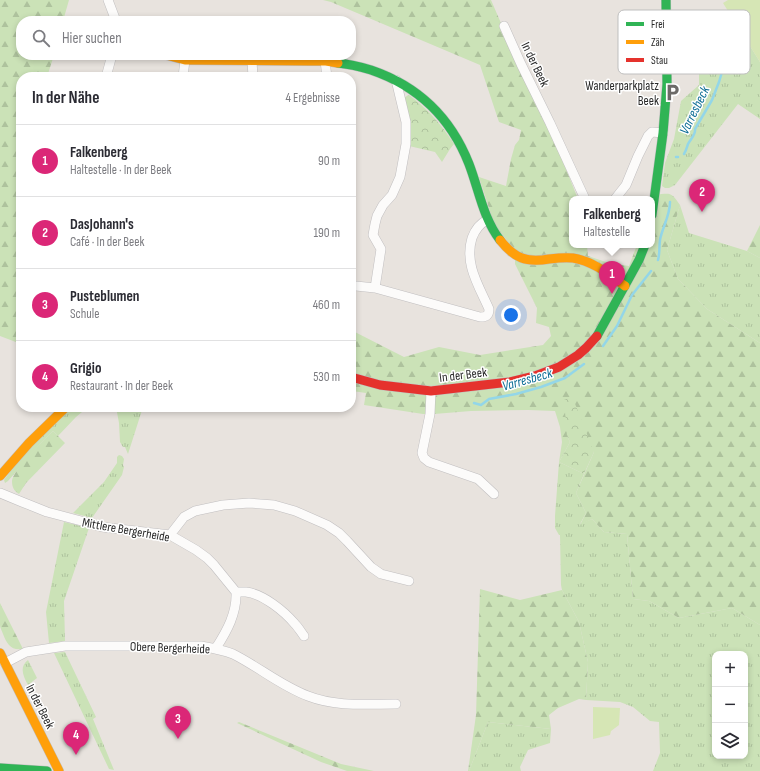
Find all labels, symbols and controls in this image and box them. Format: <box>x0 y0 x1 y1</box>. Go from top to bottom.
legend <box>618 10 750 74</box>
search box <box>16 16 356 60</box>
text: Frei <box>651 18 665 31</box>
icon: search <box>30 27 52 49</box>
text: Hier suchen <box>62 29 122 48</box>
text: Zäh <box>651 36 665 49</box>
street label: In der Beek <box>517 39 553 90</box>
text: Stau <box>651 54 668 67</box>
place label: Wanderparkplatz Beek <box>585 78 659 109</box>
parking icon: Wanderparkplatz Beek <box>662 82 682 102</box>
water label: Varresbeck <box>676 83 714 137</box>
text: In der Nähe <box>32 88 99 108</box>
text: 4 Ergebnisse <box>286 90 340 106</box>
text: Falkenberg <box>70 143 128 162</box>
text: 1 <box>42 153 48 169</box>
text: 90 m <box>318 153 340 169</box>
text: Haltestelle · In der Beek <box>70 162 172 178</box>
pin: 2 <box>689 179 715 212</box>
popup <box>569 196 655 248</box>
text: Falkenberg <box>583 205 641 224</box>
text: DasJohann's <box>70 215 134 234</box>
text: Haltestelle <box>583 224 630 240</box>
text: 2 <box>42 225 48 241</box>
text: 190 m <box>313 225 340 241</box>
text: Café · In der Beek <box>70 234 144 250</box>
pin: 1 <box>599 261 625 294</box>
text: Pusteblumen <box>70 287 140 306</box>
text: 3 <box>42 297 48 313</box>
text: 460 m <box>313 297 340 313</box>
your location <box>501 305 521 325</box>
text: Schule <box>70 306 99 322</box>
text: Grigio <box>70 359 101 378</box>
street label: In der Beek <box>438 364 488 386</box>
water label: Varresbeck <box>500 364 555 395</box>
text: 4 <box>42 369 48 385</box>
text: 530 m <box>313 369 340 385</box>
text: Restaurant · In der Beek <box>70 378 173 394</box>
street label: Mittlere Bergerheide <box>81 514 171 546</box>
street label: Obere Bergerheide <box>130 639 210 657</box>
map controls <box>712 651 748 759</box>
button: + <box>712 651 748 687</box>
street label: In der Beek <box>22 681 58 731</box>
button: − <box>712 687 748 723</box>
pin: 3 <box>165 706 191 739</box>
pin: 4 <box>63 722 89 755</box>
button: layers <box>712 723 748 759</box>

